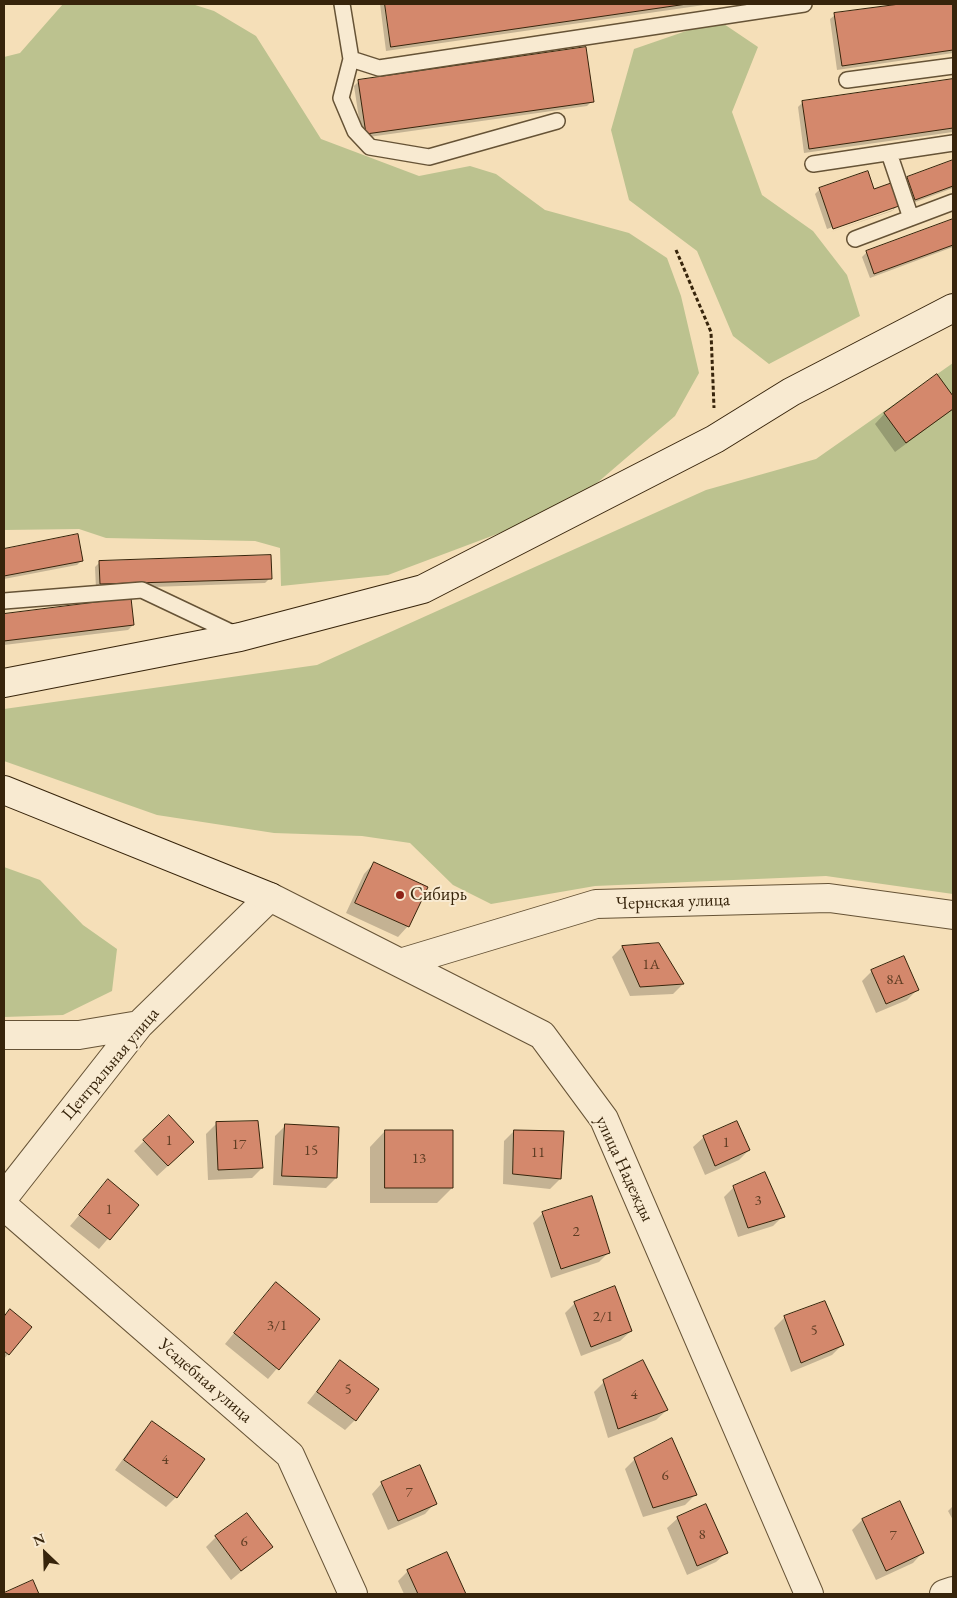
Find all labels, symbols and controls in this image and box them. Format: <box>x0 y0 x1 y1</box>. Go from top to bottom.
place label: Сибирь <box>410 884 467 906</box>
marker: Сибирь <box>394 889 406 901</box>
street label: Чернская улица <box>616 889 730 915</box>
house number: 1А <box>642 956 660 974</box>
house number: 8А <box>886 971 904 989</box>
street label: Центральная улица <box>58 1004 164 1124</box>
street label: улица Надежды <box>590 1113 658 1225</box>
house number: 1 <box>165 1132 173 1150</box>
house number: 1 <box>722 1134 730 1152</box>
house number: 17 <box>232 1136 246 1154</box>
house number: 15 <box>304 1142 318 1160</box>
house number: 11 <box>531 1144 545 1162</box>
house number: 13 <box>412 1150 426 1168</box>
house number: 3 <box>754 1192 762 1210</box>
house number: 1 <box>105 1201 113 1219</box>
house number: 2 <box>572 1223 580 1241</box>
house number: 2/1 <box>593 1308 613 1326</box>
house number: 3/1 <box>267 1317 287 1335</box>
house number: 5 <box>810 1322 818 1340</box>
street label: Усадебная улица <box>153 1334 257 1428</box>
house number: 5 <box>344 1381 352 1399</box>
house number: 4 <box>630 1386 638 1404</box>
house number: 4 <box>161 1451 169 1469</box>
house number: 6 <box>661 1467 669 1485</box>
house number: 7 <box>405 1484 413 1502</box>
house number: 8 <box>698 1526 706 1544</box>
house number: 7 <box>889 1527 897 1545</box>
north arrow <box>20 1528 70 1578</box>
text: N <box>30 1529 48 1550</box>
house number: 6 <box>240 1533 248 1551</box>

